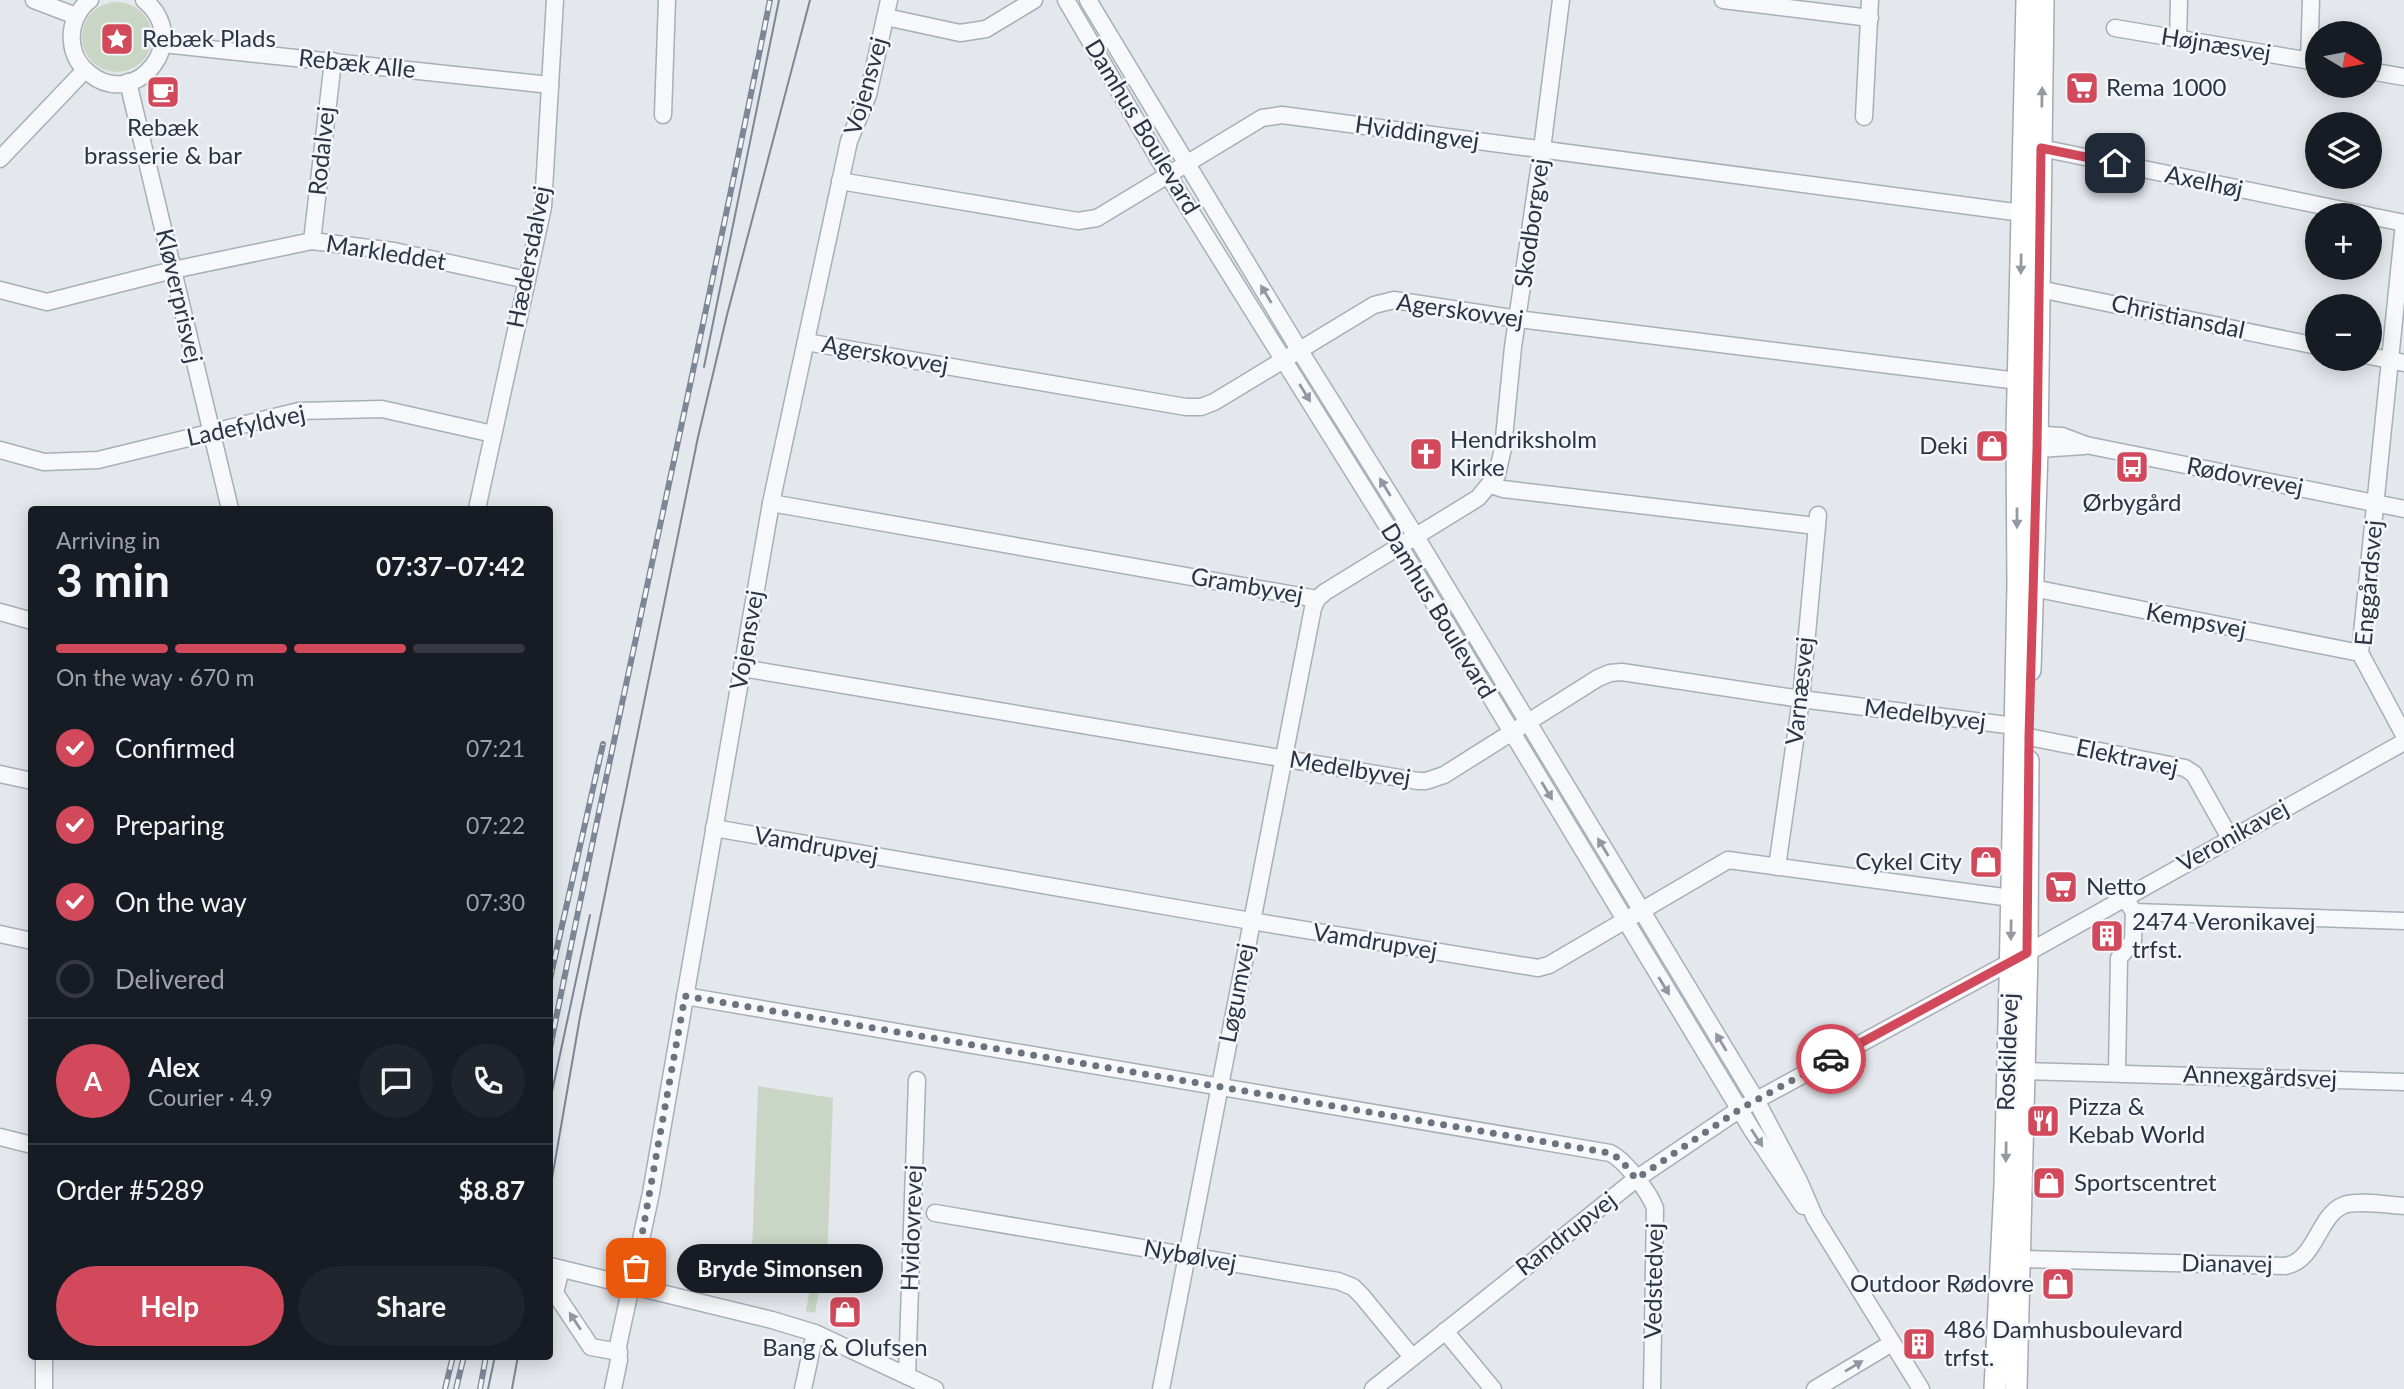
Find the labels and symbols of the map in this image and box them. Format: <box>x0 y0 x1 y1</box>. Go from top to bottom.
place icon: Rebæk Plads <box>98 20 136 58</box>
street label: Højnæsvej <box>2159 21 2273 67</box>
north arrow <box>2305 21 2382 98</box>
place label: Rebæk Plads <box>142 23 276 52</box>
street label: Vojensvej <box>837 33 892 138</box>
street label: Damhus Boulevard <box>1080 33 1207 219</box>
street label: Rebæk Alle <box>297 42 417 83</box>
supermarket icon: Rema 1000 <box>2063 69 2101 107</box>
place label: Rema 1000 <box>2106 72 2227 101</box>
cafe icon: Rebæk brasserie & bar <box>144 73 182 111</box>
one-way arrow <box>2036 85 2048 107</box>
street label: Rodalvej <box>301 105 340 197</box>
street label: Hviddingvej <box>1353 108 1481 155</box>
place label: Rebæk brasserie & bar <box>84 112 242 169</box>
pin <box>2085 133 2145 193</box>
street label: Skodborgvej <box>1507 156 1554 289</box>
street label: Axelhøj <box>2163 158 2246 203</box>
street label: Hædersdalvej <box>500 183 555 330</box>
street label: Kløverprisvej <box>151 226 210 366</box>
street label: Markleddet <box>324 228 449 275</box>
one-way arrow <box>2016 253 2027 275</box>
one-way arrow <box>1260 284 1272 303</box>
street label: Agerskovvej <box>1395 286 1526 333</box>
street label: Christiansdal <box>2109 287 2248 344</box>
street label: Agerskovvej <box>820 328 951 379</box>
one-way arrow <box>1299 383 1312 403</box>
street label: Ladefyldvej <box>184 398 308 451</box>
place label: Hendriksholm Kirke <box>1450 424 1597 481</box>
shop icon: Deki <box>1973 427 2011 465</box>
place label: Deki <box>1919 430 1968 459</box>
church icon: Hendriksholm Kirke <box>1407 435 1445 473</box>
bus stop icon: Ørbygård <box>2113 448 2151 486</box>
street label: Rødovrevej <box>2184 450 2306 501</box>
one-way arrow <box>1379 478 1392 497</box>
place label: Ørbygård <box>2082 487 2182 516</box>
one-way arrow <box>2011 508 2023 530</box>
street label: Damhus Boulevard <box>1376 517 1503 703</box>
street label: Enggårdsvej <box>2348 519 2387 647</box>
street label: Grambyvej <box>1189 560 1306 609</box>
street label: Vojensvej <box>723 588 769 692</box>
street label: Kempsvej <box>2144 596 2249 643</box>
street label: Varnæsvej <box>1778 635 1819 746</box>
street label: Medelbyvej <box>1863 692 1988 735</box>
street label: Elektravej <box>2074 732 2181 781</box>
street label: Medelbyvej <box>1288 744 1413 791</box>
one-way arrow <box>1541 782 1553 801</box>
street label: Veronikavej <box>2172 792 2293 877</box>
street label: Vamdrupvej <box>752 819 881 870</box>
one-way arrow <box>1596 838 1609 857</box>
shop icon: Cykel City <box>1967 843 2005 881</box>
place label: Cykel City <box>1855 846 1963 875</box>
supermarket icon: Netto <box>2042 868 2080 906</box>
place label: Netto <box>2086 871 2146 900</box>
place label: 2474 Veronikavej trfst. <box>2132 906 2315 963</box>
street label: Vamdrupvej <box>1311 916 1439 965</box>
building icon: 2474 Veronikavej trfst. <box>2088 917 2126 955</box>
one-way arrow <box>2005 919 2017 941</box>
street label: Løgumvej <box>1212 940 1259 1045</box>
one-way arrow <box>1658 976 1671 995</box>
street label: Roskildevej <box>1990 992 2023 1112</box>
courier <box>1796 1024 1866 1094</box>
one-way arrow <box>1714 1032 1727 1051</box>
street label: Annexgårdsvej <box>2182 1058 2338 1093</box>
place label: Pizza & Kebab World <box>2068 1091 2205 1148</box>
restaurant icon: Pizza & Kebab World <box>2024 1102 2062 1140</box>
one-way arrow <box>1751 1128 1764 1147</box>
one-way arrow <box>2000 1142 2011 1164</box>
street label: Hvidovrevej <box>894 1164 927 1292</box>
shop icon: Sportscentret <box>2030 1164 2068 1202</box>
place label: Sportscentret <box>2074 1167 2217 1196</box>
street label: Randrupvej <box>1509 1185 1621 1281</box>
street label: Vedstedvej <box>1637 1223 1668 1339</box>
street label: Nybølvej <box>1142 1232 1239 1277</box>
pin <box>606 1238 666 1298</box>
callout: Bryde Simonsen <box>678 1244 884 1292</box>
street label: Dianavej <box>2181 1247 2273 1278</box>
shop icon: Outdoor Rødovre <box>2039 1265 2077 1303</box>
place label: Outdoor Rødovre <box>1850 1268 2034 1297</box>
shop icon: Bang & Olufsen <box>826 1293 864 1331</box>
one-way arrow <box>568 1311 581 1331</box>
place label: 486 Damhusboulevard trfst. <box>1944 1314 2183 1371</box>
building icon: 486 Damhusboulevard trfst. <box>1900 1325 1938 1363</box>
place label: Bang & Olufsen <box>762 1332 928 1361</box>
one-way arrow <box>1844 1360 1863 1372</box>

